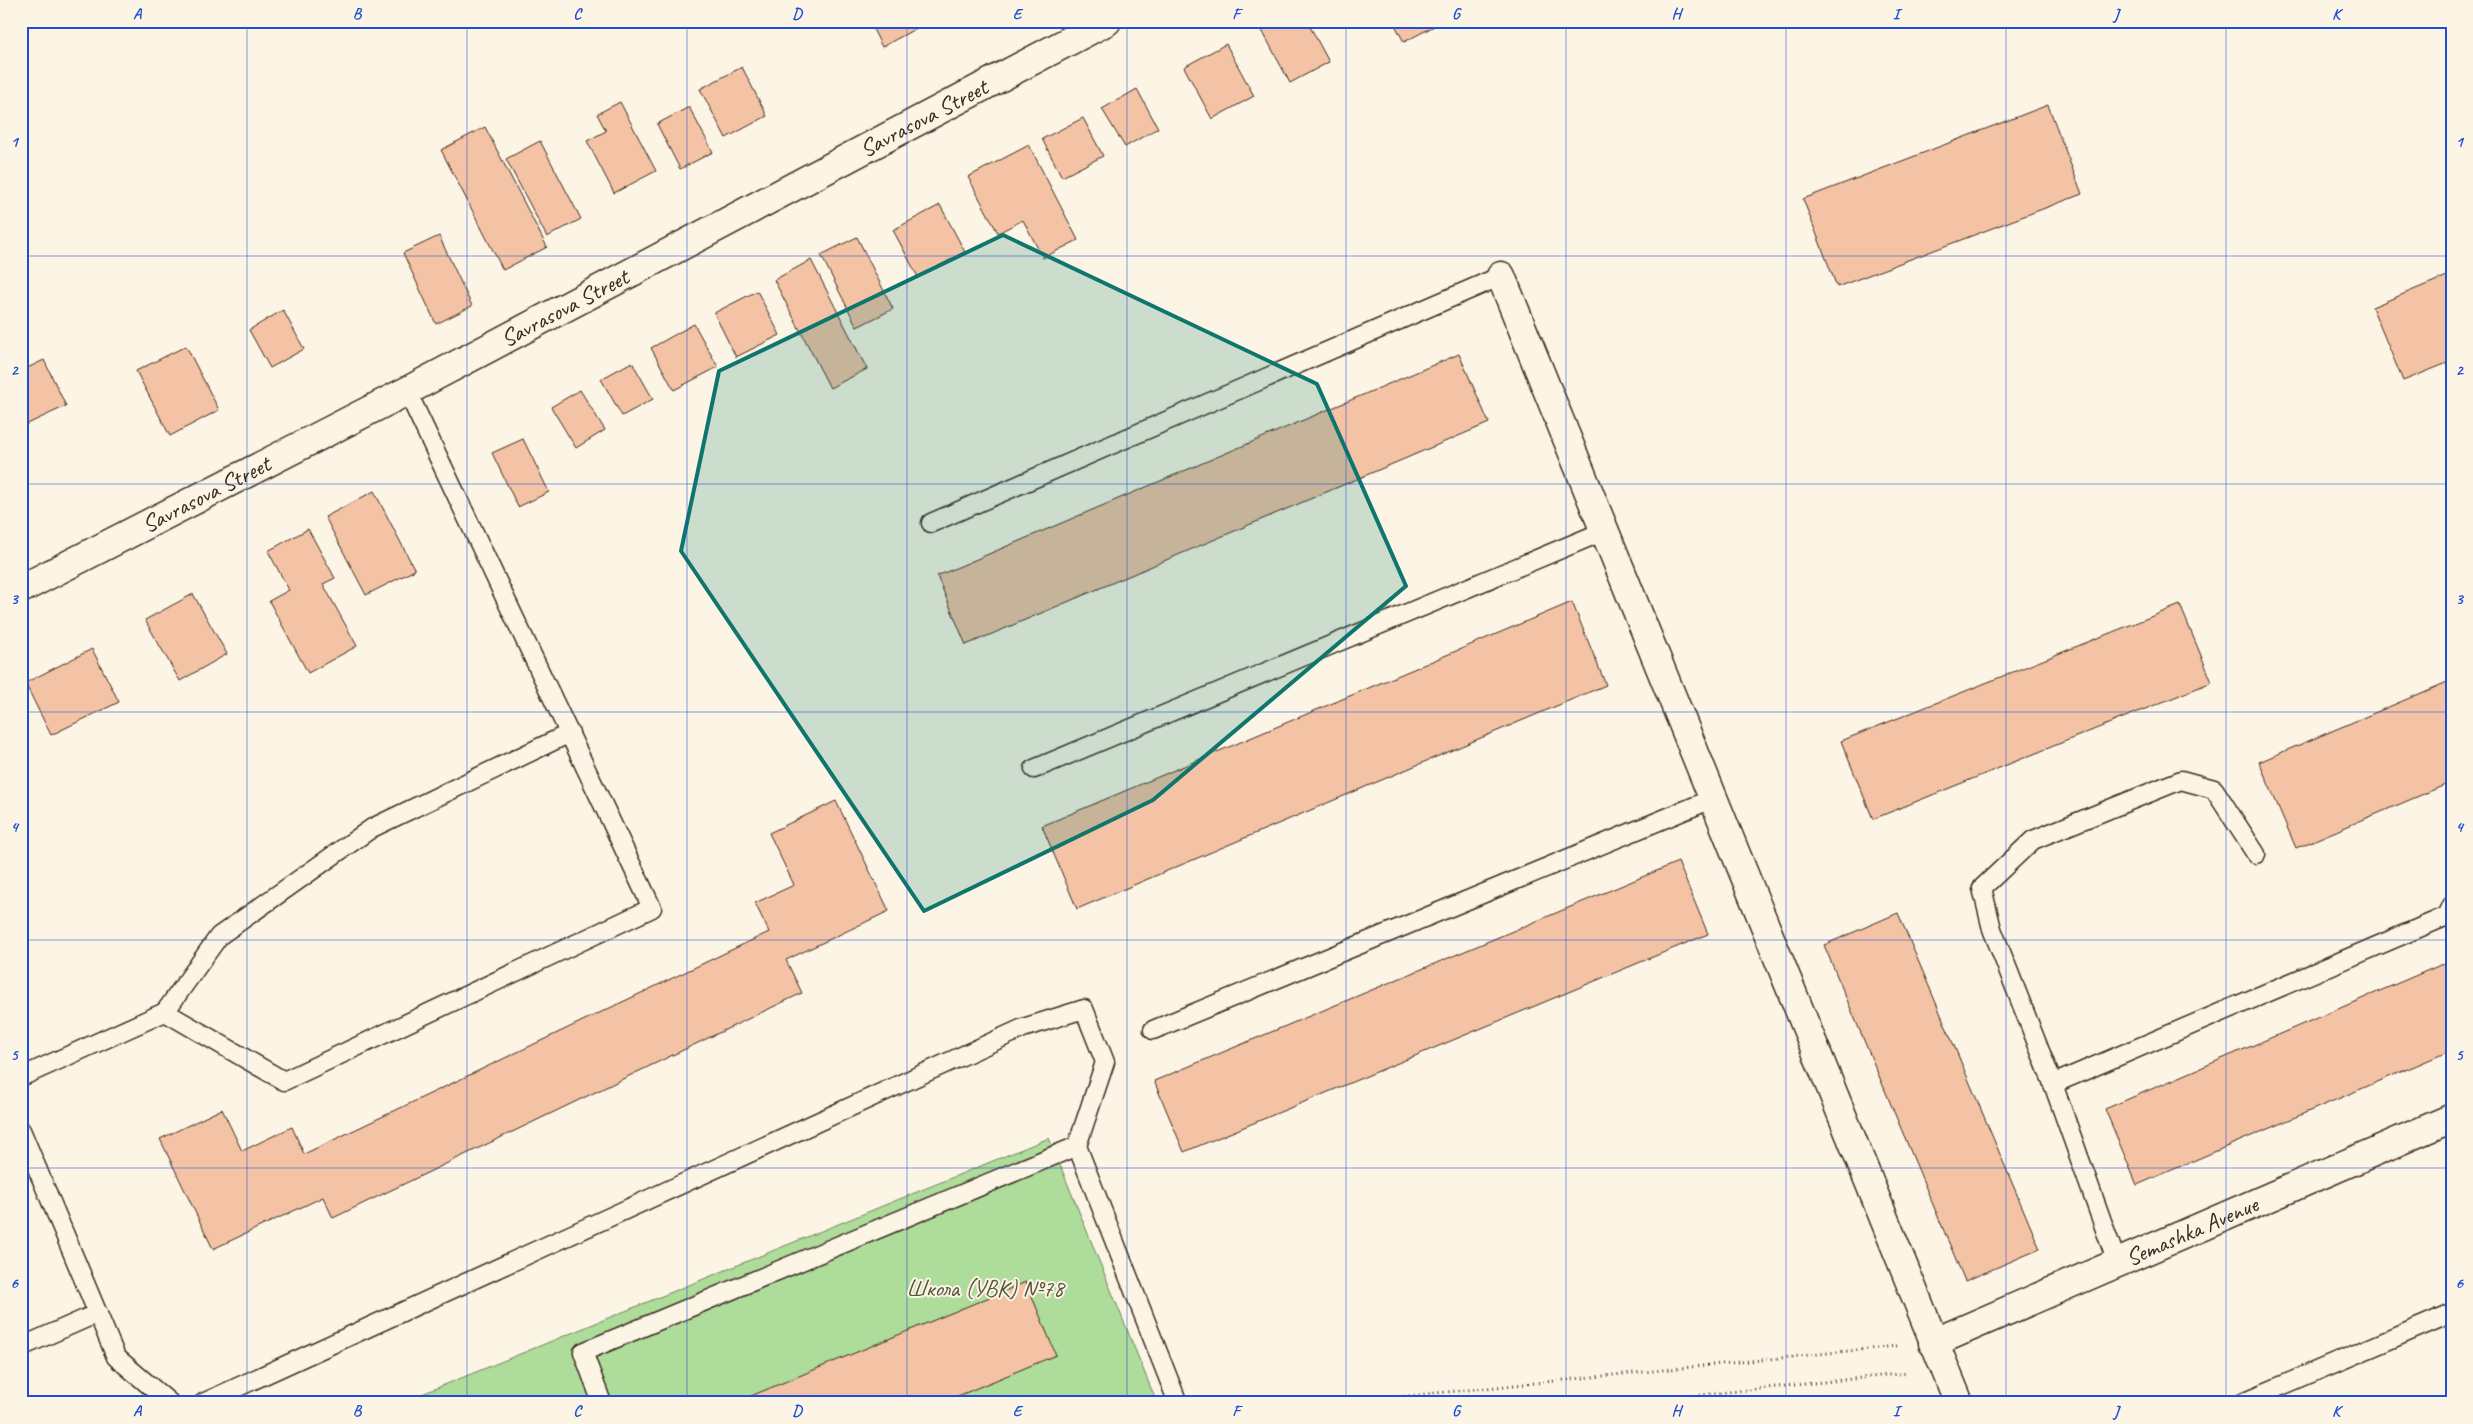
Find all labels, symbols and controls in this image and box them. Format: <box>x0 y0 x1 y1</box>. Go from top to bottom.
text: A <box>133 4 143 24</box>
text: B <box>353 4 363 24</box>
text: C <box>573 4 583 24</box>
text: D <box>792 4 803 24</box>
text: E <box>1013 4 1024 24</box>
text: F <box>1232 4 1243 24</box>
text: G <box>1452 4 1462 24</box>
text: H <box>1671 4 1683 24</box>
text: I <box>1893 4 1903 24</box>
text: J <box>2112 4 2121 24</box>
text: K <box>2332 4 2344 24</box>
street label: Savrasova Street <box>854 71 994 164</box>
text: 1 <box>10 132 19 152</box>
text: 1 <box>2455 132 2464 152</box>
street label: Savrasova Street <box>496 261 635 354</box>
text: 2 <box>10 360 19 380</box>
text: 2 <box>2455 360 2464 380</box>
street label: Savrasova Street <box>137 448 277 539</box>
text: 3 <box>10 589 19 609</box>
text: 3 <box>2455 589 2464 609</box>
text: 4 <box>10 817 19 837</box>
text: 4 <box>2455 817 2464 837</box>
text: 5 <box>11 1045 20 1065</box>
text: 5 <box>2456 1045 2465 1065</box>
street label: Semashka Avenue <box>2121 1188 2264 1273</box>
text: 6 <box>10 1273 19 1293</box>
park label: Школа (УВК) №78 <box>906 1273 1066 1303</box>
text: 6 <box>2455 1273 2464 1293</box>
text: A <box>133 1401 143 1421</box>
text: B <box>353 1401 363 1421</box>
text: C <box>573 1401 583 1421</box>
text: D <box>792 1401 803 1421</box>
text: E <box>1013 1401 1024 1421</box>
text: F <box>1232 1401 1243 1421</box>
text: G <box>1452 1401 1462 1421</box>
text: H <box>1671 1401 1683 1421</box>
text: I <box>1893 1401 1903 1421</box>
text: J <box>2112 1401 2121 1421</box>
text: K <box>2332 1401 2344 1421</box>

